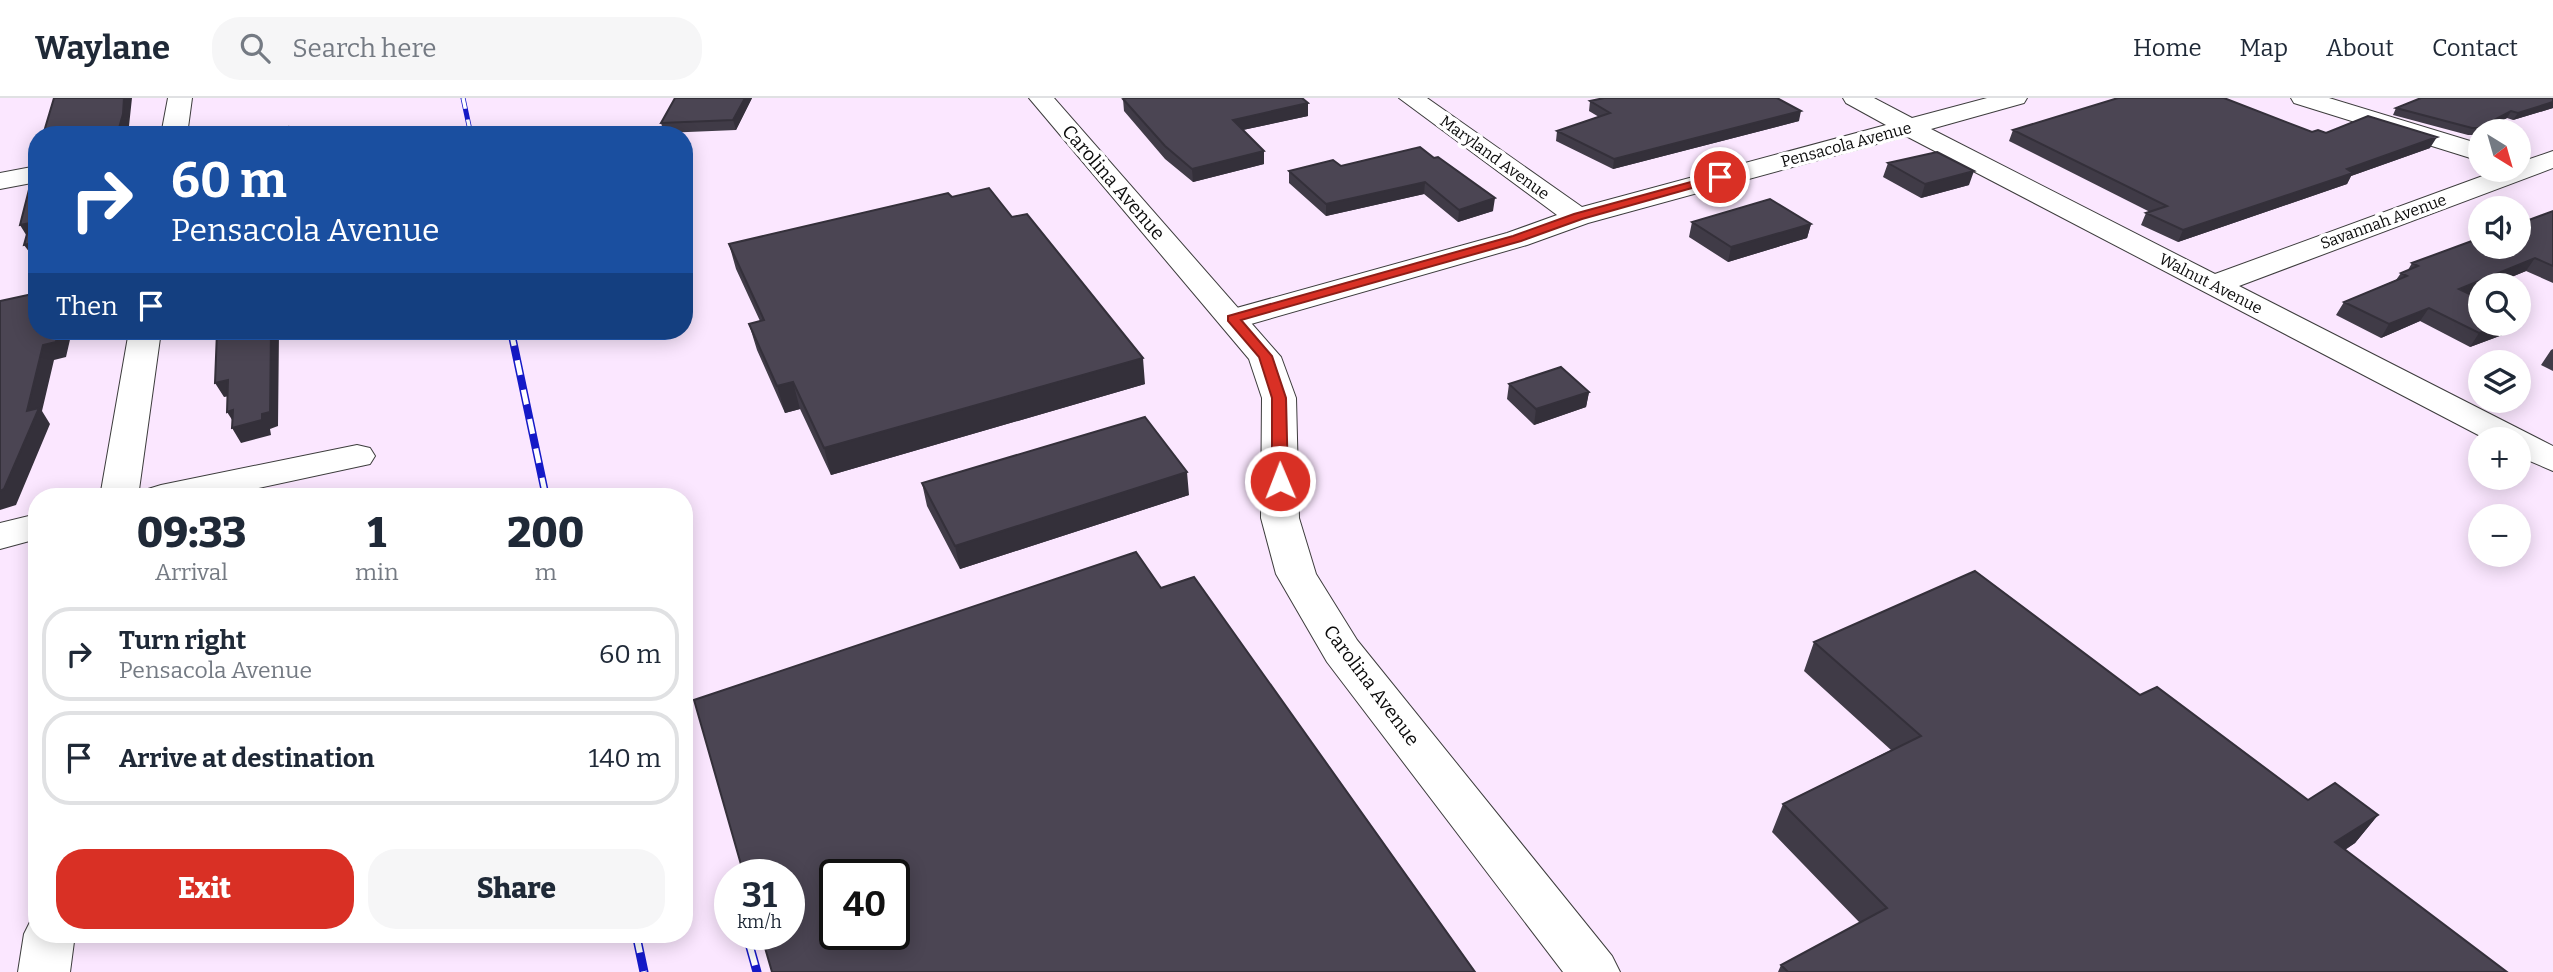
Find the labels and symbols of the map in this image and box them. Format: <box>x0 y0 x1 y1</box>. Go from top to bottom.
street label: Maryland Avenue <box>1436 111 1553 203</box>
street label: Pensacola Avenue <box>1779 118 1913 171</box>
north arrow <box>2468 119 2530 182</box>
street label: Carolina Avenue <box>1057 120 1170 245</box>
pin <box>1690 147 1750 207</box>
street label: Savannah Avenue <box>2317 190 2449 253</box>
street label: Walnut Avenue <box>2156 249 2266 318</box>
position arrow <box>1243 444 1317 518</box>
street label: Carolina Avenue <box>1319 620 1425 750</box>
speed limit sign: 40 <box>819 859 910 950</box>

